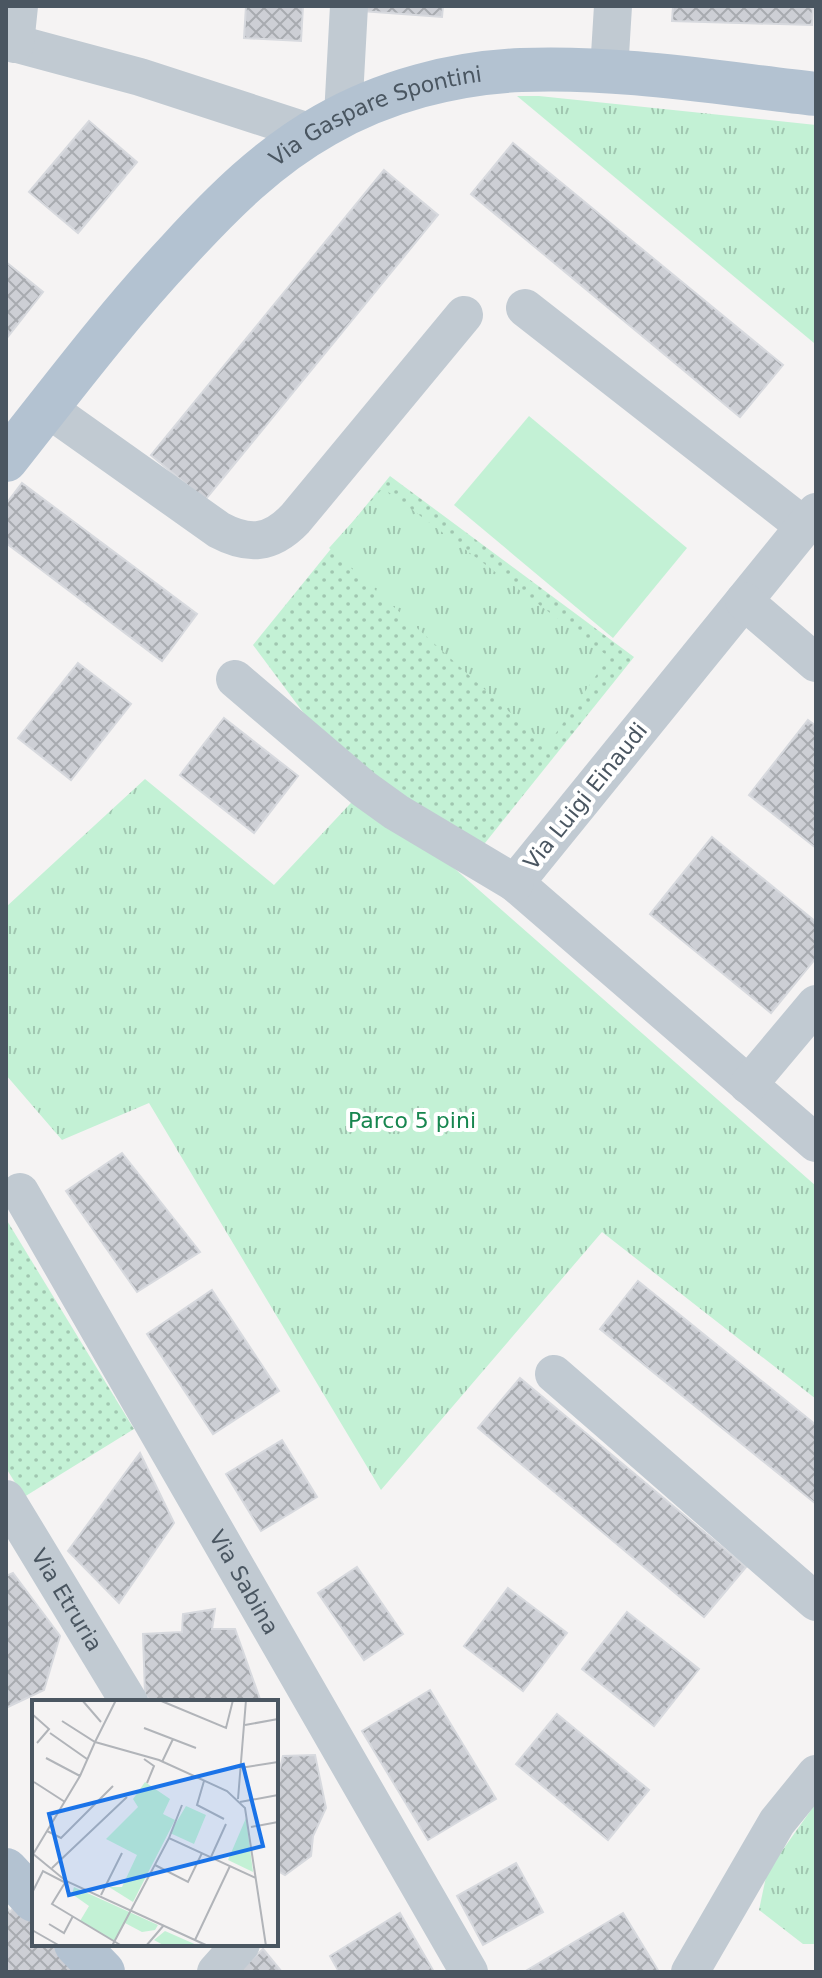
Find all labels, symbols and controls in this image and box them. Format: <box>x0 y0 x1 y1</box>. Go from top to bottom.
street label: Via Gaspare Spontini <box>264 62 483 171</box>
street label: Via Luigi Einaudi <box>519 718 652 875</box>
park label: Parco 5 pini <box>348 1108 476 1133</box>
street label: Via Sabina <box>204 1526 284 1639</box>
street label: Via Etruria <box>26 1544 107 1656</box>
inset map <box>32 1700 278 1946</box>

